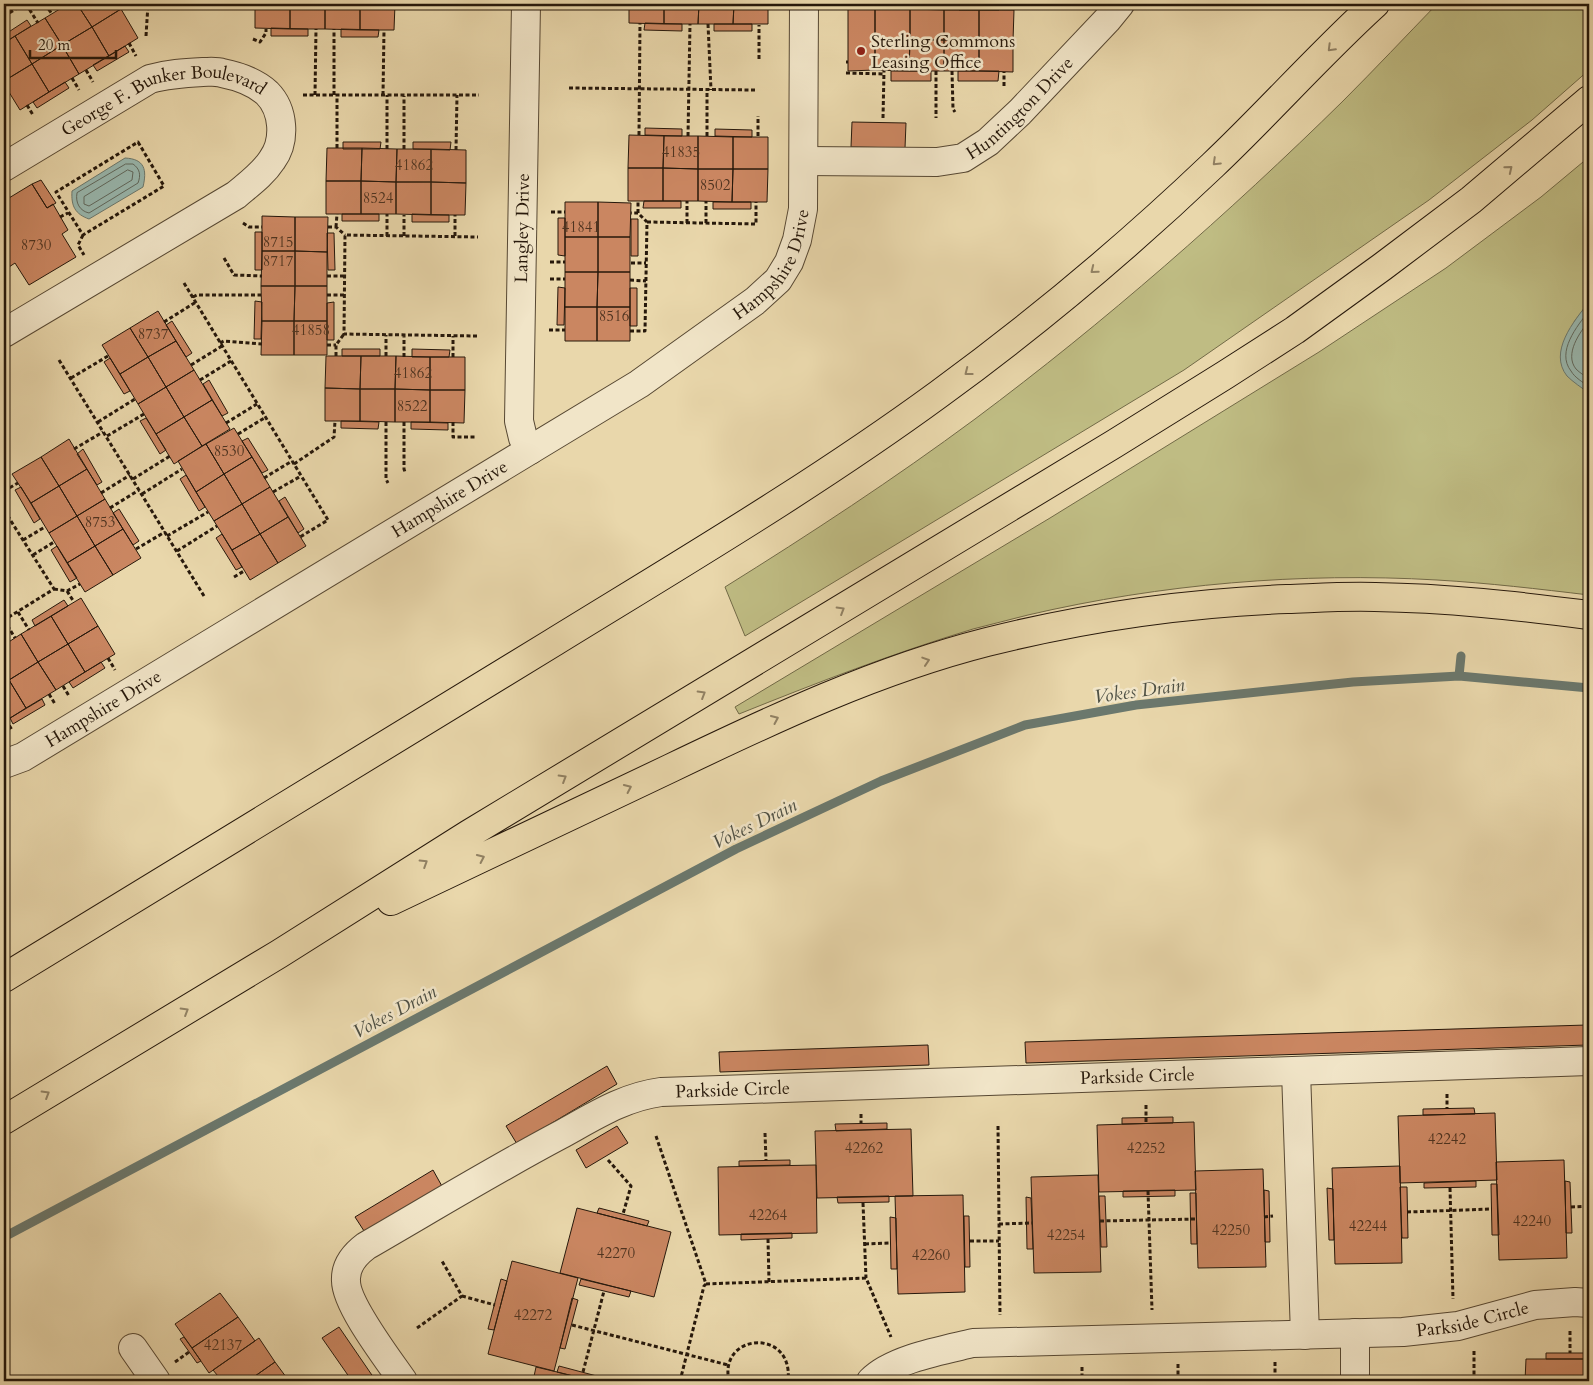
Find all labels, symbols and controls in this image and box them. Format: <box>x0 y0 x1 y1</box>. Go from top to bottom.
scale bar <box>30 28 116 60</box>
place label: Sterling Commons Leasing Office <box>871 29 1015 75</box>
text: 20 m <box>38 35 70 55</box>
one-way arrow <box>1328 42 1337 51</box>
marker: Sterling Commons Leasing Office <box>855 45 867 57</box>
street label: Huntington Drive <box>961 51 1079 166</box>
street label: George F. Bunker Boulevard <box>57 60 272 143</box>
house number: 41835 <box>662 142 700 162</box>
house number: 41862 <box>395 155 434 175</box>
one-way arrow <box>1213 156 1222 165</box>
one-way arrow <box>1503 165 1512 174</box>
street label: Langley Drive <box>509 173 536 283</box>
house number: 8502 <box>700 175 731 195</box>
house number: 8524 <box>363 188 394 208</box>
street label: Hampshire Drive <box>728 207 816 326</box>
house number: 41841 <box>562 217 600 237</box>
house number: 8715 <box>263 232 293 252</box>
house number: 8730 <box>21 235 52 255</box>
house number: 8717 <box>263 251 294 271</box>
one-way arrow <box>1091 265 1100 274</box>
house number: 8516 <box>599 306 630 326</box>
house number: 41858 <box>292 320 330 340</box>
house number: 8737 <box>138 324 169 344</box>
house number: 41862 <box>394 363 433 383</box>
one-way arrow <box>964 366 974 375</box>
house number: 8522 <box>397 396 428 416</box>
house number: 8530 <box>214 441 245 461</box>
street label: Hampshire Drive <box>387 454 513 544</box>
house number: 8753 <box>85 512 115 532</box>
one-way arrow <box>835 607 844 617</box>
one-way arrow <box>922 656 930 666</box>
street label: Hampshire Drive <box>41 664 166 754</box>
water label: Vokes Drain <box>1092 672 1187 710</box>
one-way arrow <box>696 691 705 701</box>
one-way arrow <box>770 715 779 726</box>
one-way arrow <box>557 774 566 784</box>
one-way arrow <box>623 784 632 795</box>
water label: Vokes Drain <box>708 792 802 856</box>
one-way arrow <box>476 854 485 864</box>
one-way arrow <box>418 859 427 869</box>
water label: Vokes Drain <box>348 979 442 1045</box>
one-way arrow <box>179 1007 188 1017</box>
street label: Parkside Circle <box>1080 1062 1195 1091</box>
street label: Parkside Circle <box>675 1076 791 1105</box>
one-way arrow <box>40 1091 49 1101</box>
house number: 42242 <box>1428 1129 1467 1149</box>
house number: 42262 <box>845 1138 884 1158</box>
house number: 42252 <box>1127 1138 1166 1158</box>
house number: 42264 <box>749 1205 788 1225</box>
house number: 42240 <box>1513 1211 1552 1231</box>
house number: 42244 <box>1349 1216 1388 1236</box>
house number: 42250 <box>1212 1220 1251 1240</box>
house number: 42254 <box>1047 1225 1086 1245</box>
house number: 42270 <box>597 1243 636 1263</box>
house number: 42260 <box>912 1245 951 1265</box>
street label: Parkside Circle <box>1415 1295 1532 1343</box>
house number: 42272 <box>514 1305 553 1325</box>
house number: 42137 <box>204 1335 243 1355</box>

